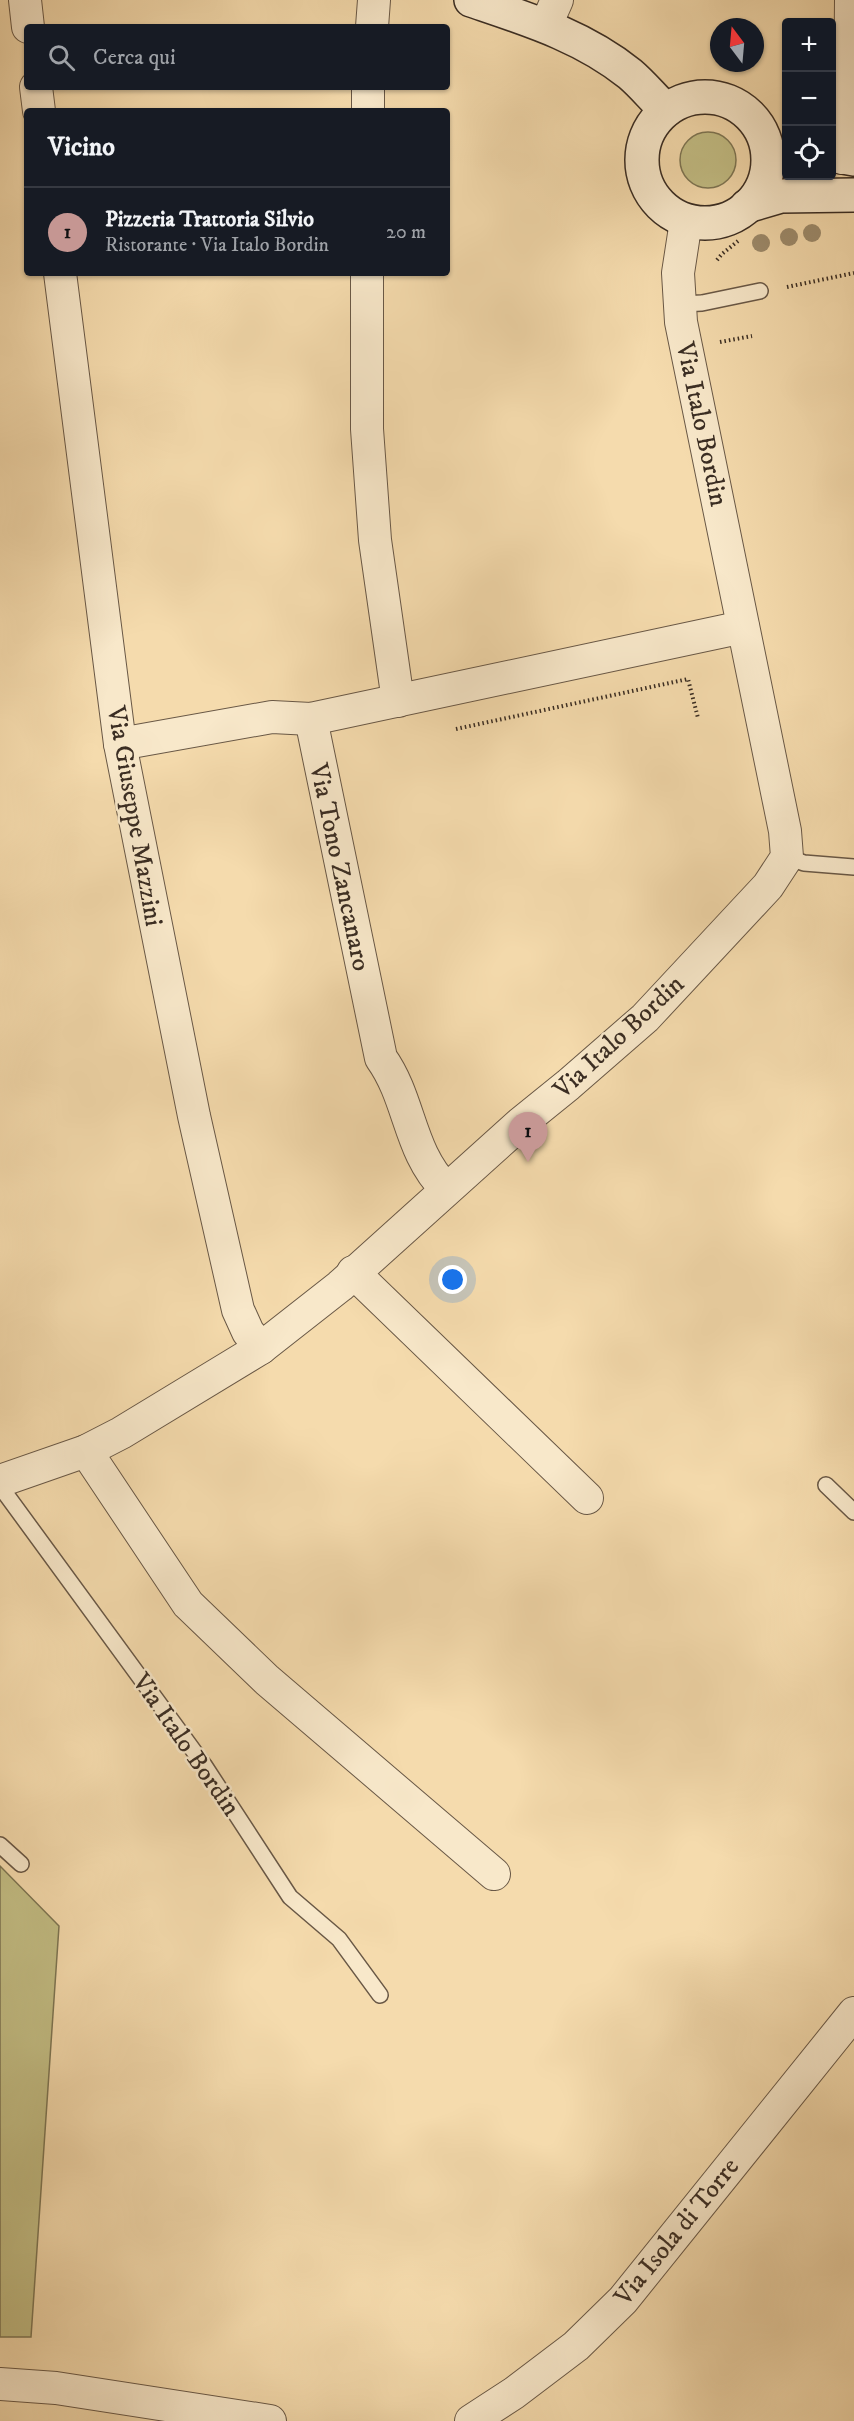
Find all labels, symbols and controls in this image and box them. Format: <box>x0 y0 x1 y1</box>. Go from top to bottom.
north arrow <box>710 18 764 72</box>
map controls <box>782 18 836 180</box>
button: + <box>782 18 836 72</box>
search box <box>24 24 450 90</box>
icon: search <box>45 41 78 74</box>
text: Cerca qui <box>93 44 176 71</box>
button: − <box>782 72 836 126</box>
button: locate <box>782 126 836 180</box>
text: Vicino <box>48 131 115 164</box>
text: Pizzeria Trattoria Silvio <box>105 206 314 233</box>
text: 1 <box>64 220 71 245</box>
text: 20 m <box>386 220 426 245</box>
text: Ristorante · Via Italo Bordin <box>105 233 329 258</box>
street label: Via Italo Bordin <box>668 338 735 510</box>
street label: Via Giuseppe Mazzini <box>99 703 170 929</box>
street label: Via Tono Zancanaro <box>301 760 378 974</box>
street label: Via Italo Bordin <box>546 968 692 1107</box>
pin: 1 <box>508 1112 548 1162</box>
your location <box>438 1265 467 1294</box>
street label: Via Italo Bordin <box>124 1666 247 1823</box>
street label: Via Isola di Torre <box>607 2151 747 2313</box>

